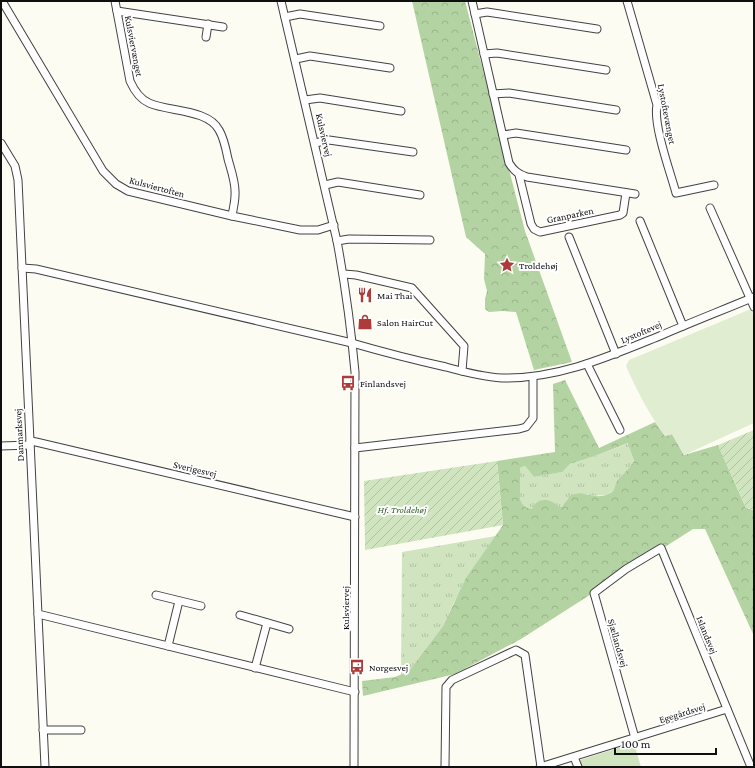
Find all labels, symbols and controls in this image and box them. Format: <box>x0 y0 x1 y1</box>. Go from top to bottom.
street label: Kulsviervænget <box>123 15 145 78</box>
street label: Lystoftevænget <box>656 83 678 146</box>
street label: Kulsviervej <box>313 112 334 158</box>
street label: Kulsviertoften <box>128 174 186 200</box>
street label: Granparken <box>546 205 595 225</box>
place icon: Troldehøj <box>498 256 516 274</box>
place label: Troldehøj <box>519 260 558 272</box>
restaurant icon: Mai Thai <box>356 286 374 304</box>
place label: Mai Thai <box>377 290 413 301</box>
shop icon: Salon HairCut <box>356 313 374 331</box>
place label: Salon HairCut <box>377 317 434 328</box>
street label: Lystoftevej <box>619 318 664 346</box>
bus stop icon: Finlandsvej <box>339 374 357 392</box>
place label: Finlandsvej <box>360 378 406 390</box>
street label: Danmarksvej <box>12 408 27 462</box>
street label: Sverigesvej <box>172 459 218 480</box>
park label: Hf. Troldehøj <box>378 504 427 516</box>
street label: Kulsviervej <box>340 586 352 630</box>
street label: Islandsvej <box>693 614 720 656</box>
street label: Sjællandsvej <box>605 618 630 669</box>
bus stop icon: Norgesvej <box>348 658 366 676</box>
place label: Norgesvej <box>369 662 408 674</box>
street label: Egegårdsvej <box>658 701 707 726</box>
scale bar <box>615 730 716 756</box>
text: 100 m <box>621 737 651 751</box>

